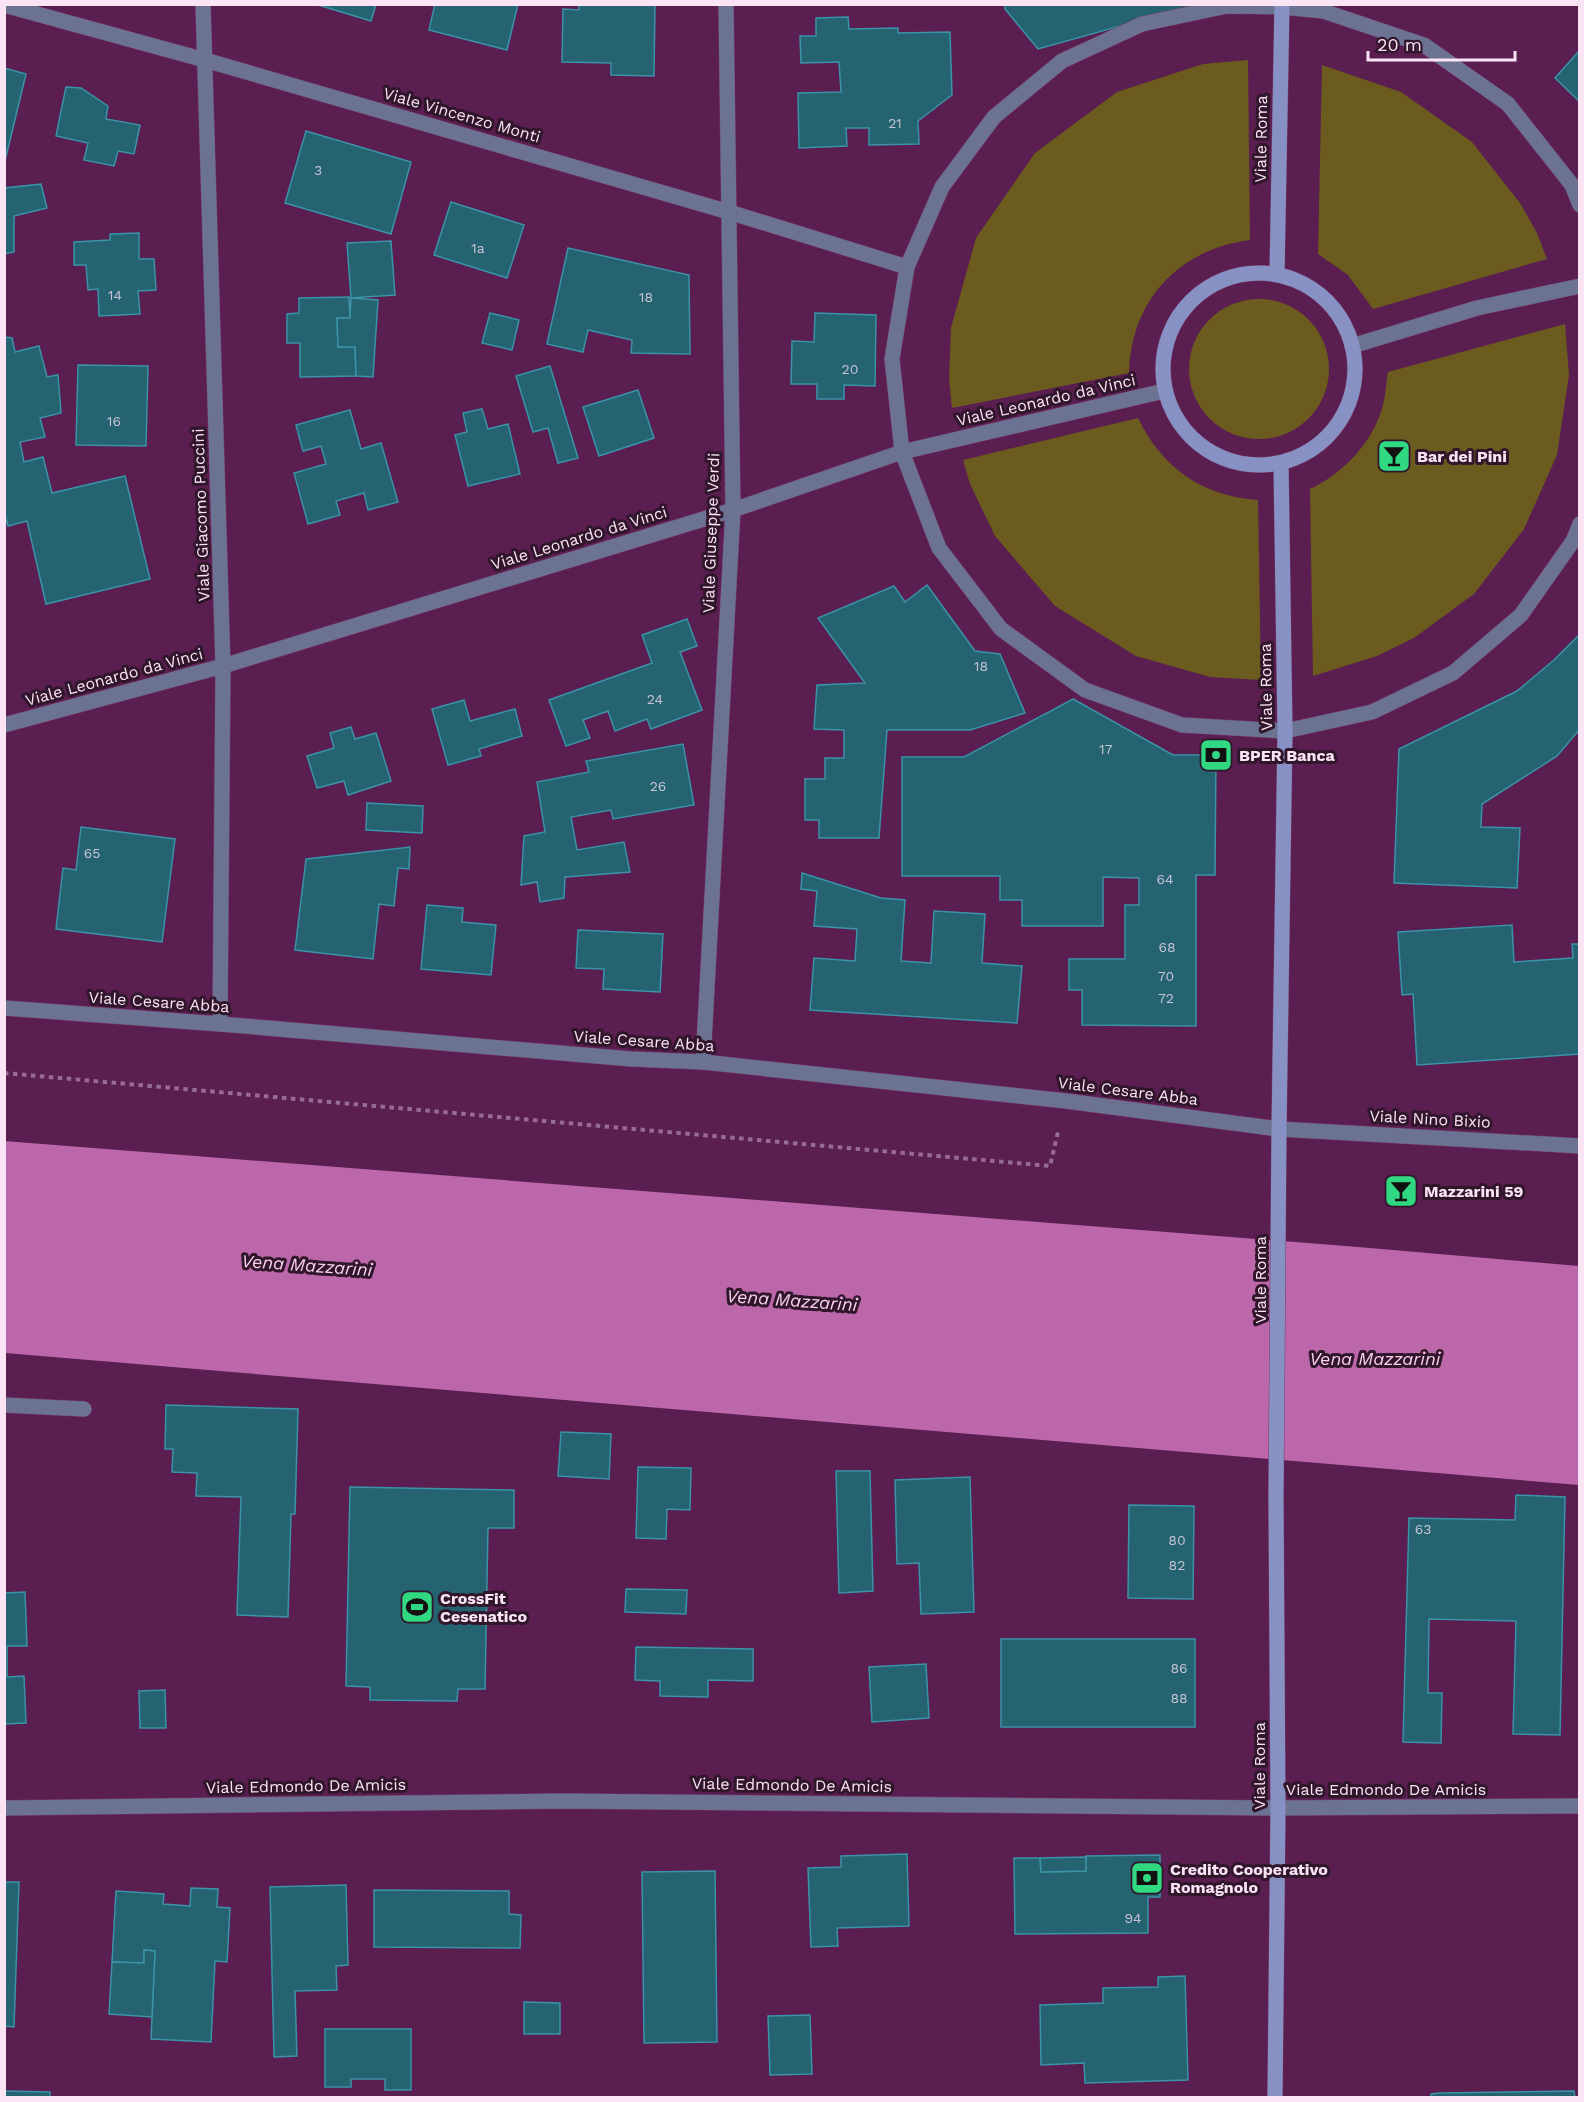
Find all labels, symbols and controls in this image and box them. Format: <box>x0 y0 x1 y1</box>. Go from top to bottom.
scale bar <box>1368 24 1515 62</box>
text: 20 m <box>1377 34 1422 55</box>
street label: Viale Vincenzo Monti <box>381 83 543 147</box>
street label: Viale Roma <box>1251 95 1271 183</box>
house number: 21 <box>888 115 902 131</box>
house number: 3 <box>314 162 322 178</box>
house number: 1a <box>471 240 485 256</box>
house number: 14 <box>108 287 122 303</box>
house number: 18 <box>639 289 653 305</box>
house number: 20 <box>842 361 858 377</box>
street label: Viale Leonardo da Vinci <box>955 370 1137 430</box>
house number: 16 <box>107 413 121 429</box>
street label: Viale Giacomo Puccini <box>188 428 214 602</box>
bar icon: Bar dei Pini <box>1376 438 1412 474</box>
place label: Bar dei Pini <box>1417 447 1507 466</box>
street label: Viale Giuseppe Verdi <box>699 453 723 613</box>
street label: Viale Leonardo da Vinci <box>489 502 669 574</box>
street label: Viale Roma <box>1256 643 1276 731</box>
street label: Viale Leonardo da Vinci <box>23 644 205 710</box>
house number: 18 <box>974 658 988 674</box>
house number: 24 <box>647 691 663 707</box>
bank icon: BPER Banca <box>1198 737 1234 773</box>
house number: 17 <box>1099 741 1113 757</box>
place label: BPER Banca <box>1239 746 1336 765</box>
house number: 26 <box>650 778 666 794</box>
house number: 65 <box>84 845 100 861</box>
house number: 64 <box>1156 871 1174 887</box>
house number: 68 <box>1158 939 1176 955</box>
house number: 70 <box>1158 968 1174 984</box>
street label: Viale Cesare Abba <box>88 988 230 1016</box>
house number: 72 <box>1158 990 1174 1006</box>
street label: Viale Cesare Abba <box>573 1027 715 1055</box>
street label: Viale Cesare Abba <box>1057 1073 1199 1109</box>
street label: Viale Nino Bixio <box>1369 1106 1491 1132</box>
bar icon: Mazzarini 59 <box>1383 1173 1419 1209</box>
place label: Mazzarini 59 <box>1424 1182 1524 1201</box>
street label: Viale Roma <box>1251 1236 1270 1324</box>
water label: Vena Mazzarini <box>241 1250 374 1280</box>
water label: Vena Mazzarini <box>726 1285 859 1315</box>
water label: Vena Mazzarini <box>1310 1348 1442 1369</box>
house number: 63 <box>1415 1521 1431 1537</box>
house number: 80 <box>1168 1532 1186 1548</box>
house number: 82 <box>1169 1557 1185 1573</box>
sports icon: CrossFit Cesenatico <box>399 1589 435 1625</box>
place label: CrossFit Cesenatico <box>440 1589 527 1626</box>
house number: 86 <box>1170 1660 1188 1676</box>
house number: 88 <box>1170 1690 1188 1706</box>
street label: Viale Roma <box>1250 1722 1269 1810</box>
street label: Viale Edmondo De Amicis <box>692 1774 892 1796</box>
street label: Viale Edmondo De Amicis <box>206 1775 406 1797</box>
street label: Viale Edmondo De Amicis <box>1286 1780 1486 1799</box>
bank icon: Credito Cooperativo Romagnolo <box>1129 1860 1165 1896</box>
place label: Credito Cooperativo Romagnolo <box>1170 1860 1328 1897</box>
house number: 94 <box>1124 1910 1142 1926</box>

